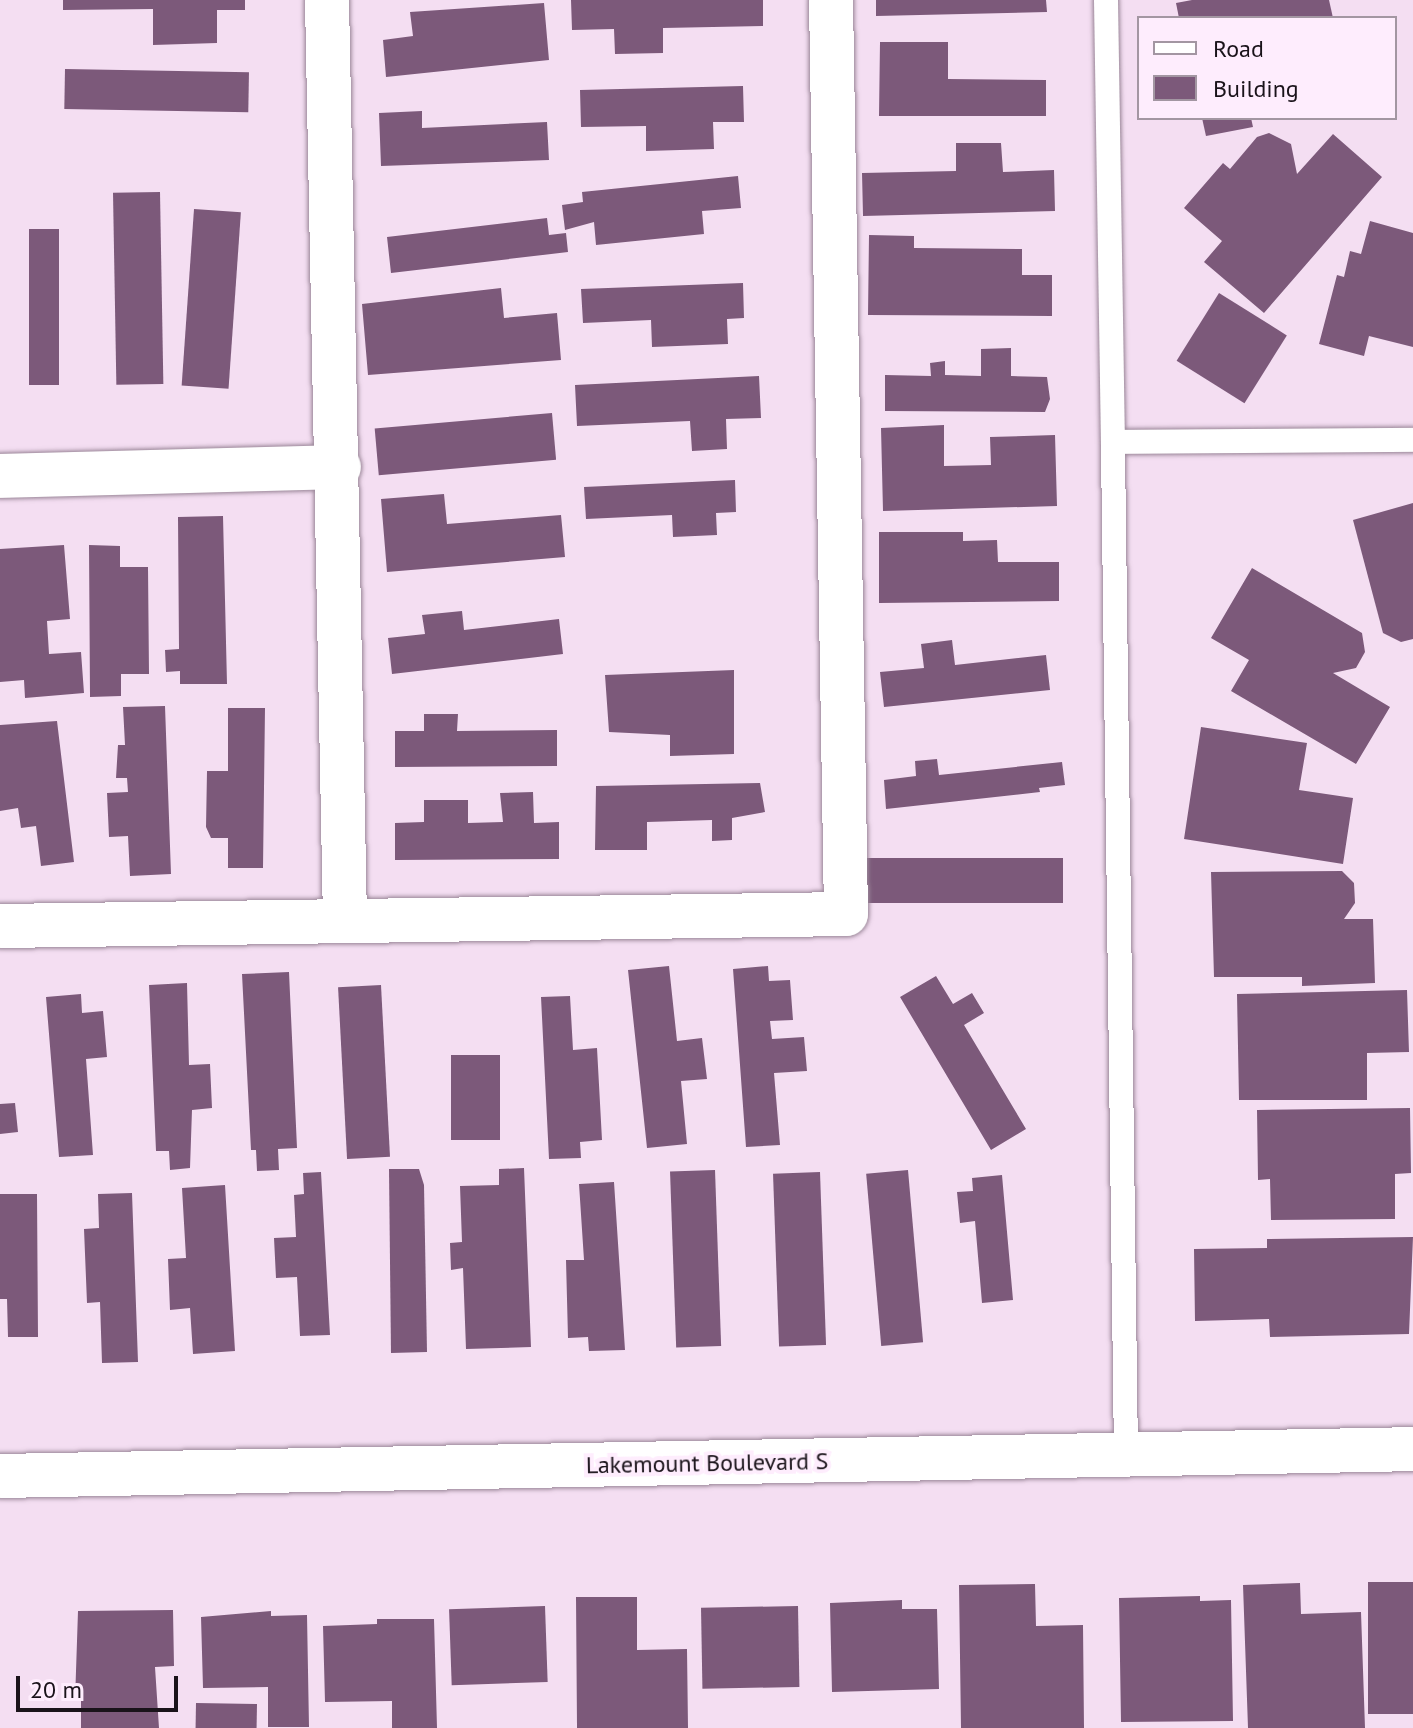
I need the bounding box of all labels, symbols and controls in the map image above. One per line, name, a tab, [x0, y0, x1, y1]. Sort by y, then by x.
legend	[1137, 16, 1397, 120]
text: Road	[1213, 33, 1264, 64]
text: Building	[1213, 73, 1299, 104]
street label: Lakemount Boulevard S	[586, 1446, 828, 1480]
scale bar	[20, 1660, 182, 1710]
text: 20 m	[30, 1674, 82, 1705]

